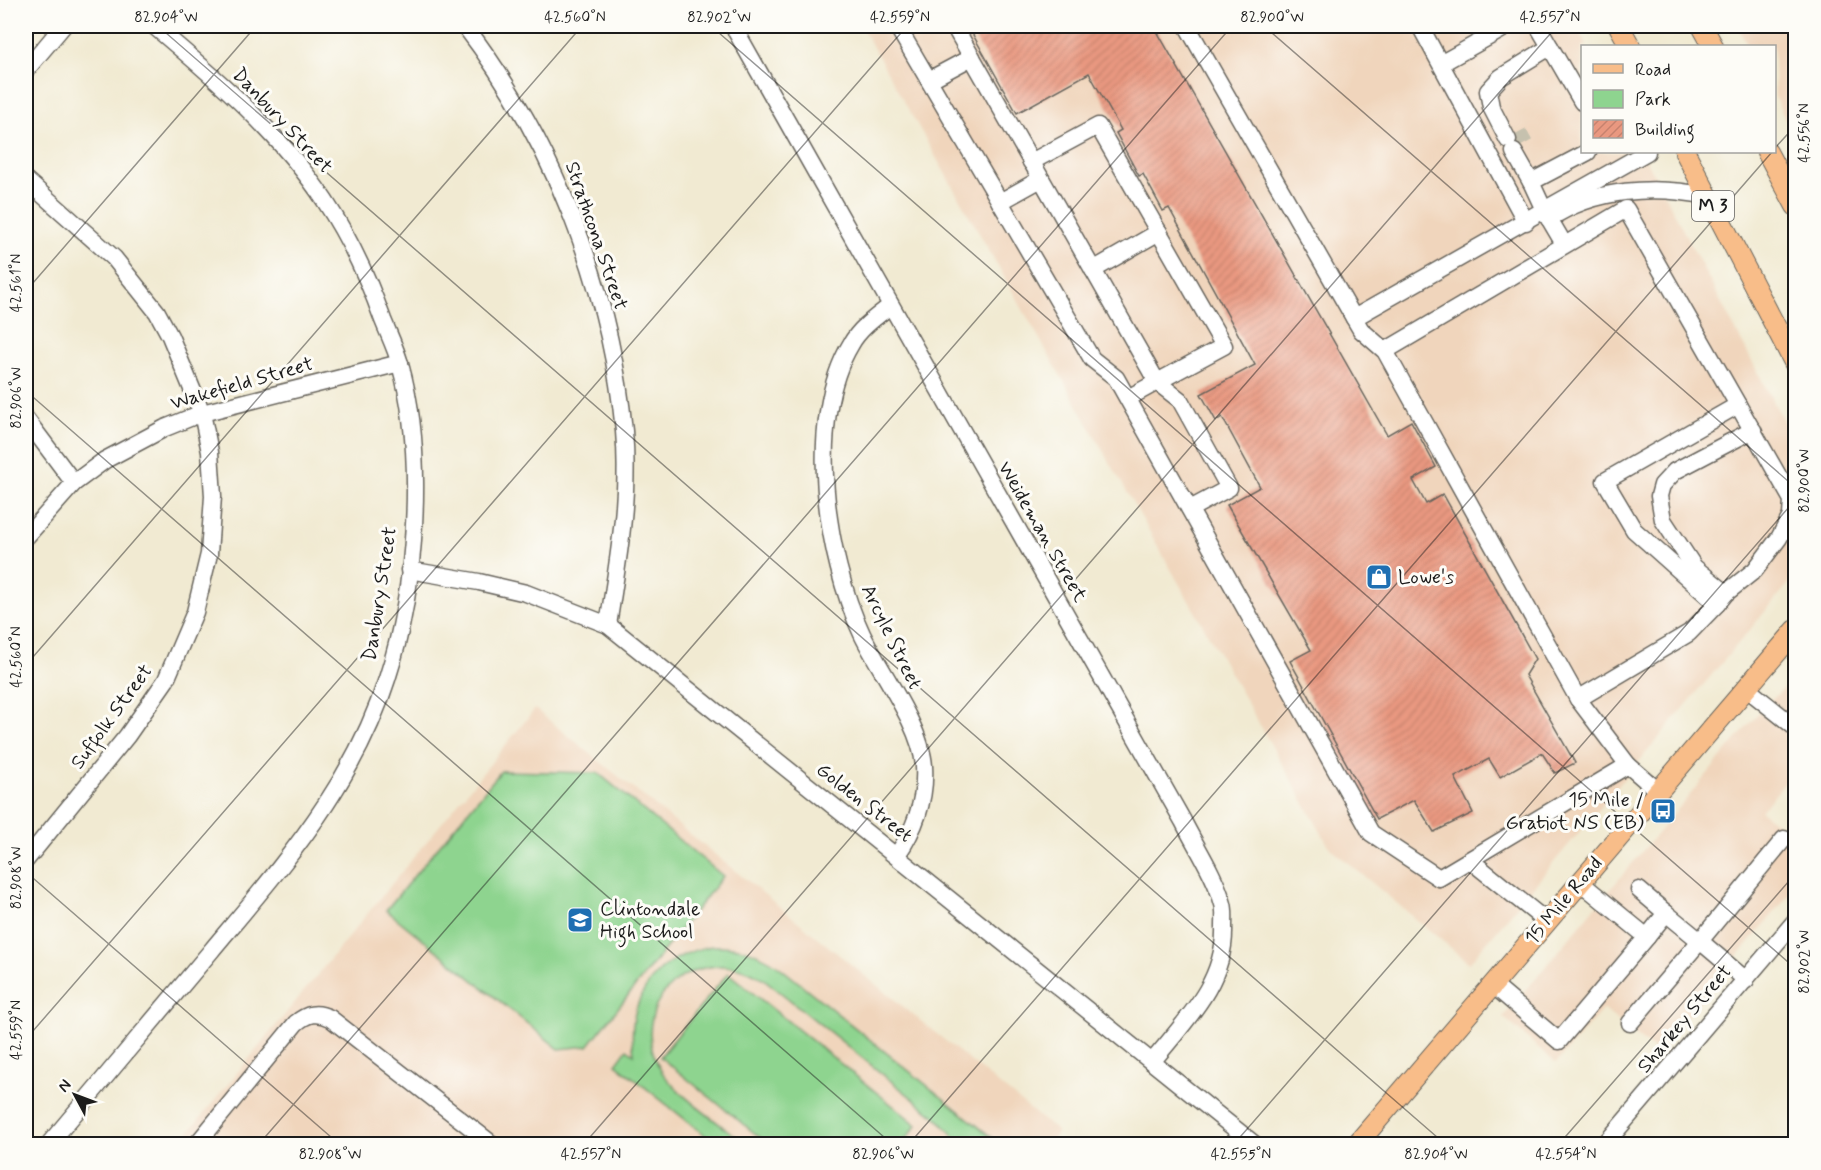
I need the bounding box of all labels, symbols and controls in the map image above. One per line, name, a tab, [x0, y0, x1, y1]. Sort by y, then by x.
text: 82.904°W	[134, 8, 198, 28]
text: 42.560°N	[544, 8, 606, 28]
text: 82.902°W	[687, 8, 751, 28]
text: 42.559°N	[870, 8, 930, 28]
text: 82.900°W	[1240, 8, 1304, 28]
text: 42.557°N	[1520, 8, 1580, 28]
legend	[1581, 45, 1776, 153]
text: Road	[1635, 58, 1671, 82]
street label: Danbury Street	[226, 62, 338, 180]
text: Park	[1635, 88, 1671, 112]
text: 42.556°N	[1795, 103, 1815, 163]
text: Building	[1635, 118, 1695, 144]
street label: Strathcona Street	[558, 158, 634, 314]
road number: M 3	[1692, 191, 1734, 221]
text: 42.561°N	[7, 254, 27, 312]
street label: Wakefield Street	[168, 351, 316, 417]
text: 82.906°W	[7, 367, 27, 429]
text: 82.900°W	[1795, 449, 1815, 513]
street label: Weideman Street	[991, 457, 1093, 607]
street label: Danbury Street	[356, 525, 404, 663]
shop icon: Lowe's	[1364, 562, 1394, 592]
place label: Lowe's	[1398, 564, 1454, 591]
street label: Arcyle Street	[854, 580, 928, 694]
text: 42.560°N	[7, 626, 27, 688]
street label: Suffolk Street	[65, 659, 161, 776]
street label: Golden Street	[810, 757, 918, 849]
place label: 15 Mile / Gratiot NS (EB)	[1505, 787, 1644, 837]
bus stop icon: 15 Mile / Gratiot NS (EB)	[1648, 796, 1678, 826]
text: 82.908°W	[7, 847, 27, 909]
street label: 15 Mile Road	[1519, 851, 1609, 951]
place label: Clintondale High School	[600, 896, 700, 948]
school or university icon: Clintondale High School	[565, 905, 595, 935]
text: 82.902°W	[1795, 930, 1815, 994]
street label: Sharkey Street	[1632, 959, 1738, 1079]
text: 42.559°N	[7, 1000, 27, 1060]
north arrow	[45, 1065, 105, 1125]
text: N	[53, 1075, 76, 1097]
text: 82.908°W	[299, 1145, 361, 1165]
text: 42.557°N	[561, 1145, 621, 1165]
text: 82.906°W	[852, 1145, 914, 1165]
text: 42.555°N	[1211, 1145, 1271, 1165]
text: 82.904°W	[1404, 1145, 1468, 1165]
text: 42.554°N	[1535, 1145, 1597, 1165]

